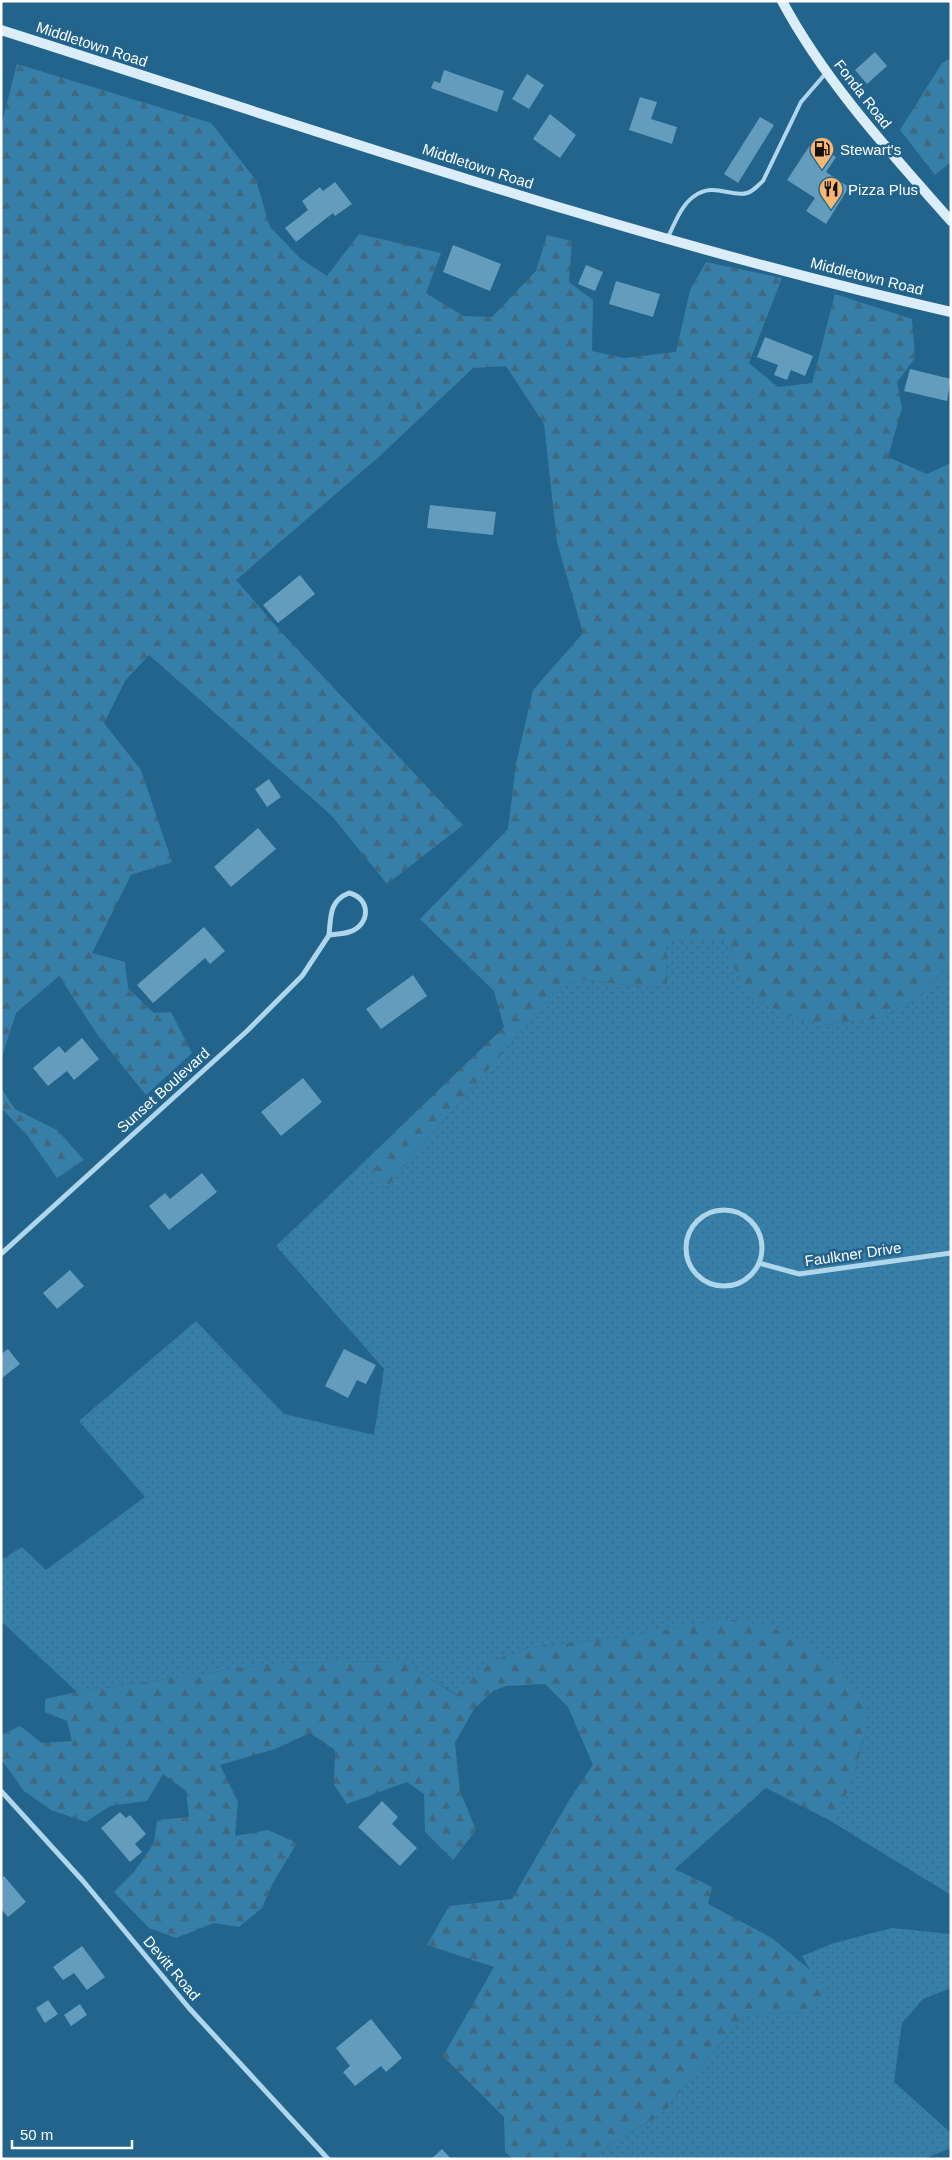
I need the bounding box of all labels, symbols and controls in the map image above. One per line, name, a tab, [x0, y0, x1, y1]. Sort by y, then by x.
street label: Middletown Road	[34, 18, 150, 70]
street label: Fonda Road	[831, 56, 895, 132]
fuel station icon: Stewart's	[809, 136, 835, 170]
street label: Middletown Road	[420, 140, 536, 192]
place label: Stewart's	[840, 141, 901, 158]
restaurant icon: Pizza Plus	[818, 176, 844, 210]
place label: Pizza Plus	[848, 181, 918, 198]
street label: Middletown Road	[809, 254, 925, 298]
street label: Sunset Boulevard	[113, 1044, 213, 1136]
street label: Faulkner Drive	[804, 1239, 902, 1269]
street label: Devitt Road	[140, 1933, 204, 2003]
scale bar	[12, 2118, 132, 2150]
text: 50 m	[20, 2126, 53, 2143]

